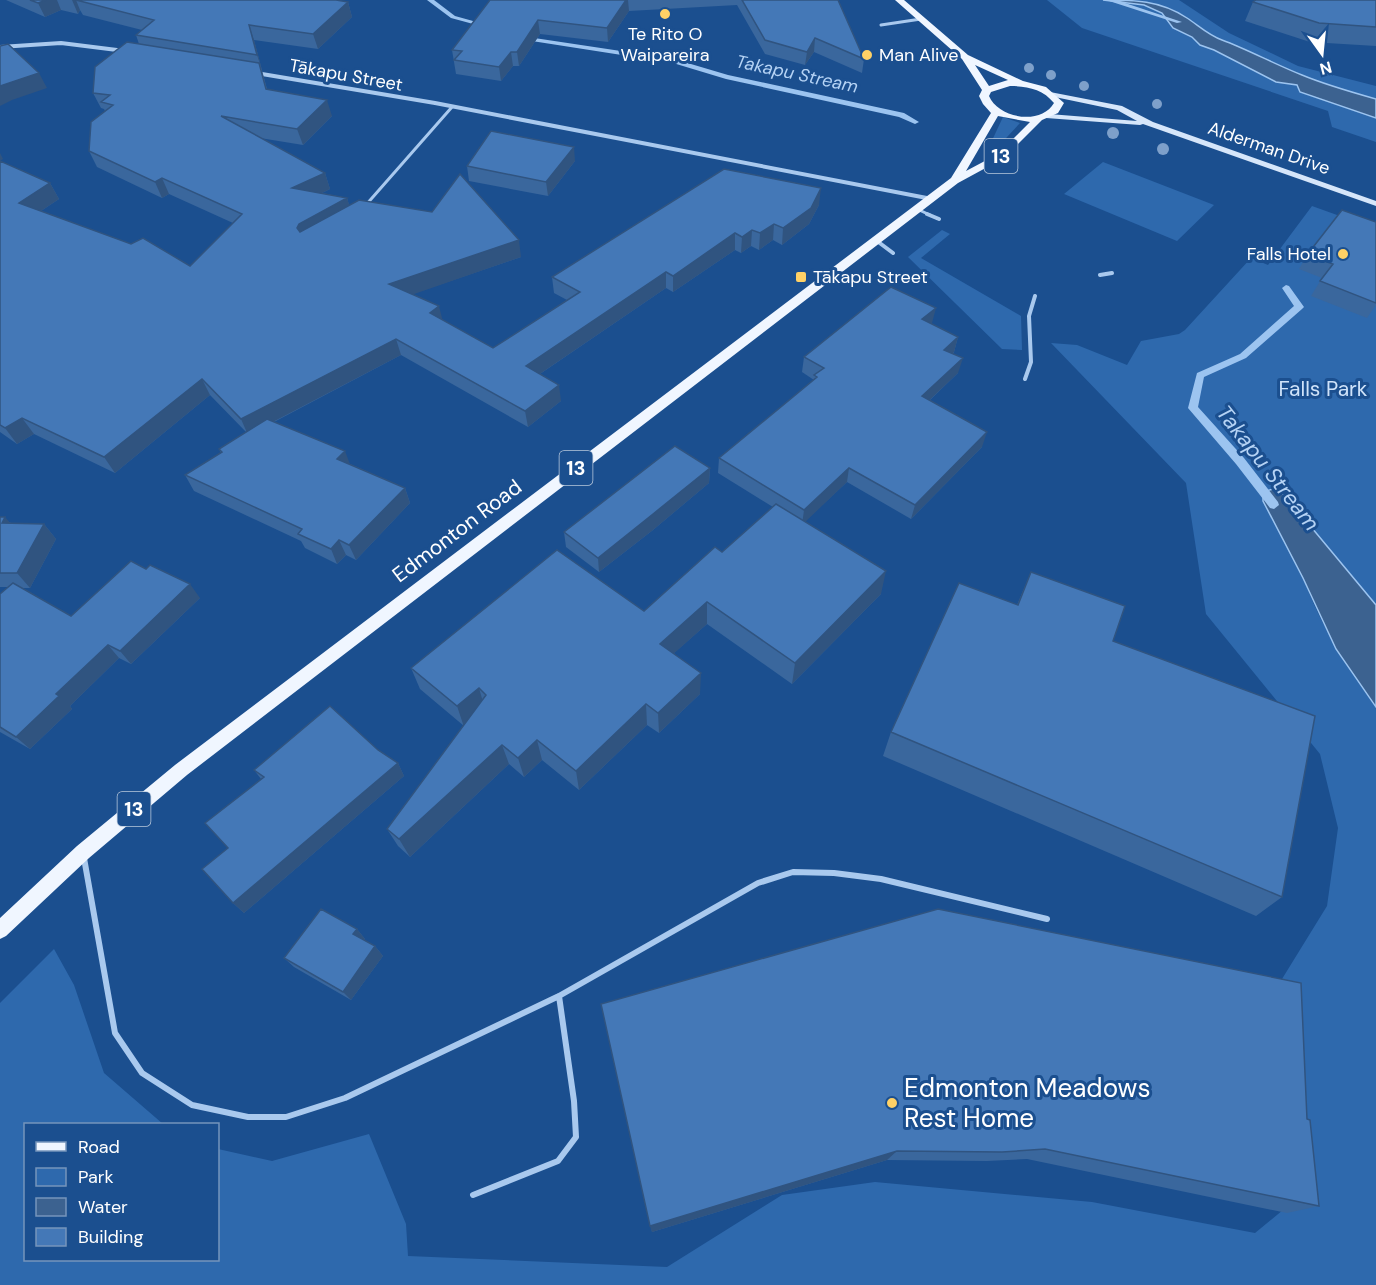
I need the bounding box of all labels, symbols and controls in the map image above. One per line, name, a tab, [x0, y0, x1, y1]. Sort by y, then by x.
marker: Te Rito O Waipareira	[658, 7, 672, 21]
place label: Te Rito O Waipareira	[620, 22, 710, 67]
north arrow	[1292, 24, 1352, 84]
place label: Man Alive	[879, 43, 959, 67]
marker: Man Alive	[860, 48, 874, 62]
water label: Takapu Stream	[734, 49, 860, 99]
street label: Tākapu Street	[287, 53, 405, 97]
text: N	[1317, 56, 1334, 80]
street label: Alderman Drive	[1205, 116, 1333, 180]
road number: 13	[984, 139, 1018, 173]
place label: Falls Hotel	[1247, 242, 1331, 266]
marker: Falls Hotel	[1336, 247, 1350, 261]
place label: Tākapu Street	[813, 265, 928, 289]
marker: Tākapu Street	[794, 270, 808, 284]
park label: Falls Park	[1279, 375, 1368, 403]
water label: Takapu Stream	[1210, 399, 1326, 537]
road number: 13	[560, 451, 592, 485]
street label: Edmonton Road	[387, 473, 527, 589]
road number: 13	[118, 792, 150, 826]
place label: Edmonton Meadows Rest Home	[904, 1071, 1150, 1135]
marker: Edmonton Meadows Rest Home	[885, 1096, 899, 1110]
legend	[24, 1123, 219, 1261]
text: Road	[78, 1135, 120, 1159]
text: Park	[78, 1165, 114, 1189]
text: Water	[78, 1195, 128, 1219]
text: Building	[78, 1225, 143, 1249]

